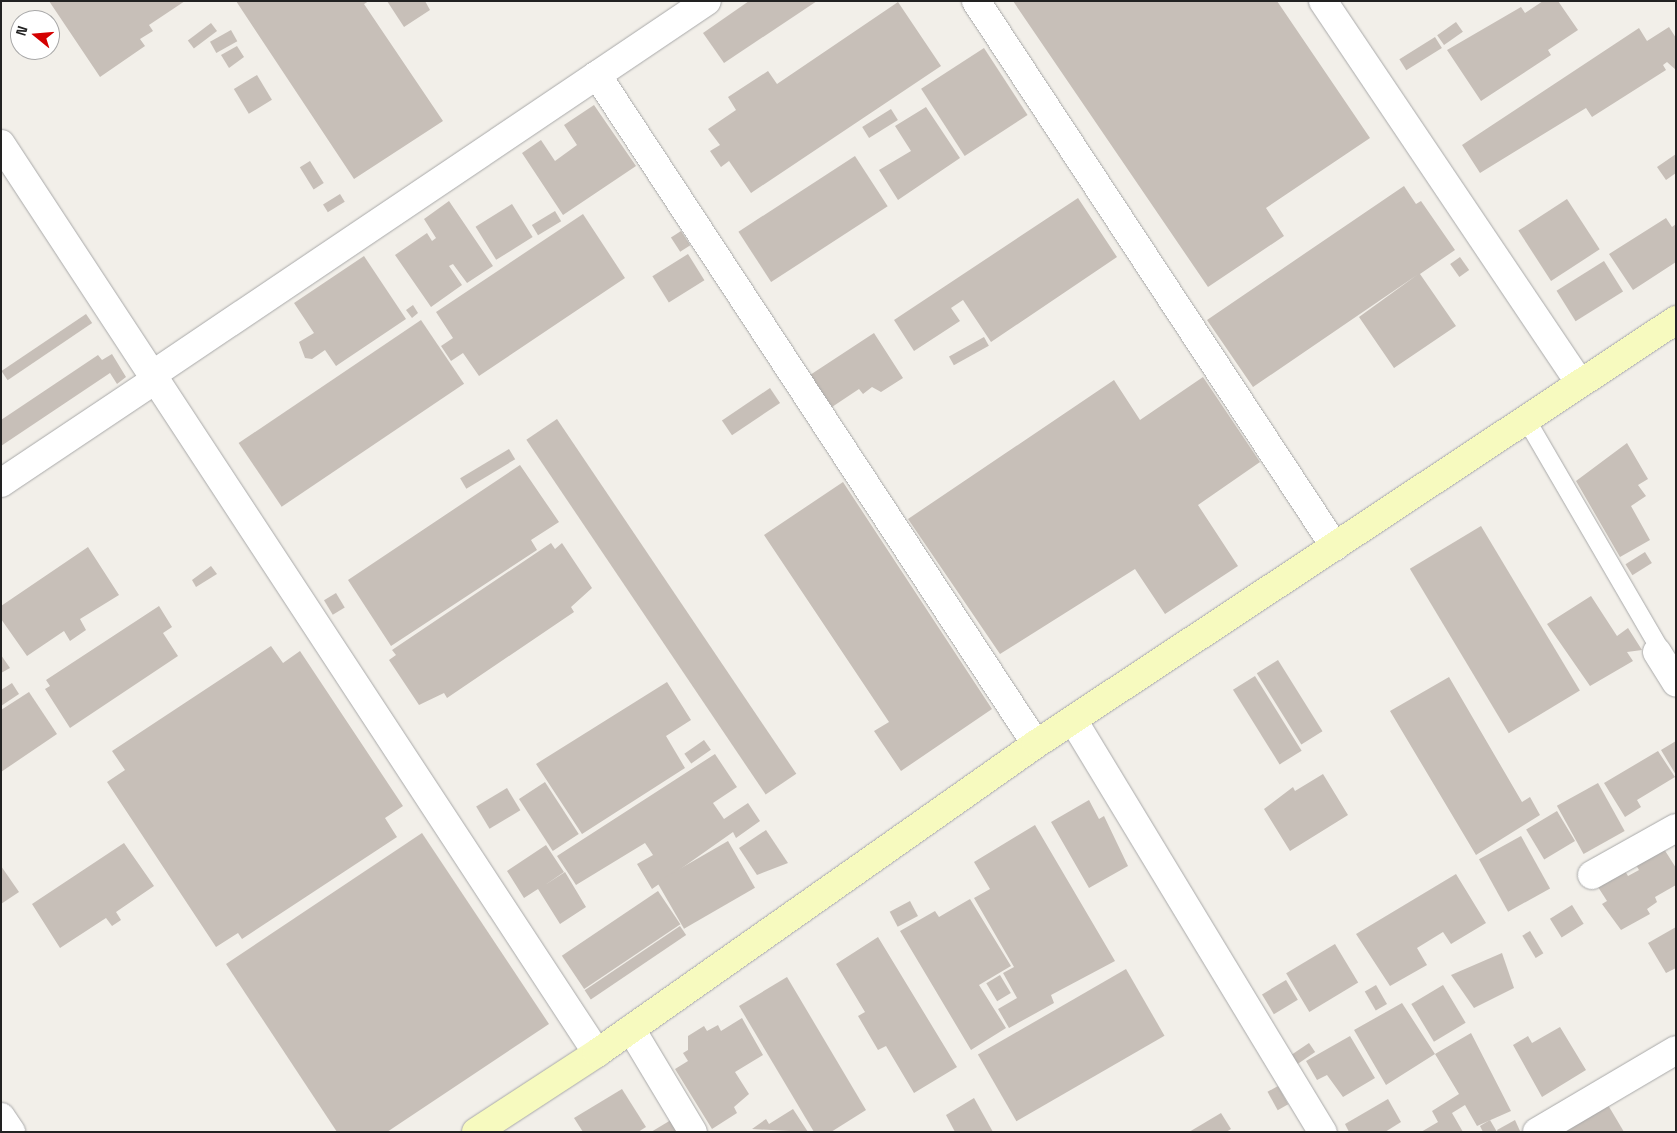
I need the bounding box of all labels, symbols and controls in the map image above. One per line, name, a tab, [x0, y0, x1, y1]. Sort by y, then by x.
north arrow	[10, 10, 60, 60]
text: N	[12, 24, 32, 38]

